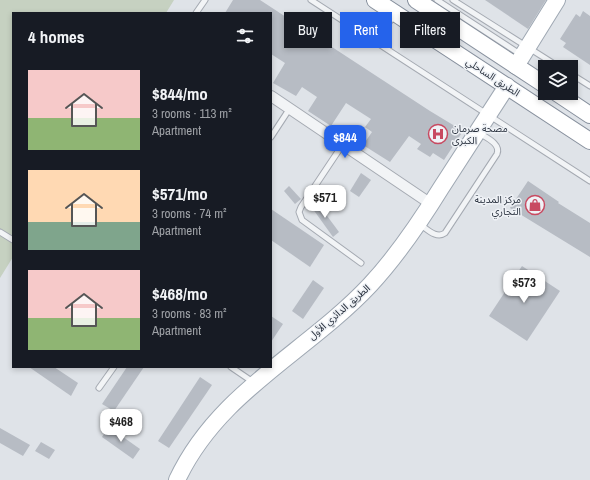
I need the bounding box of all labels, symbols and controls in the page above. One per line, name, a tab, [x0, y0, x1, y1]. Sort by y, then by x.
chip: Buy	[284, 12, 332, 48]
chip: Rent	[340, 12, 392, 48]
chip: Filters	[400, 12, 460, 48]
text: 4 homes	[28, 25, 85, 48]
icon: filters	[234, 25, 256, 47]
street label: الطريق الساحلي	[463, 55, 522, 100]
map controls	[538, 60, 578, 100]
button: layers	[538, 60, 578, 100]
text: $844/mo	[152, 82, 208, 105]
icon: home	[60, 86, 108, 134]
text: 3 rooms · 113 m²	[152, 105, 232, 122]
text: Apartment	[152, 122, 201, 139]
place label: مصحة صرمان الكبرى	[452, 122, 508, 147]
hospital icon: مصحة صرمان الكبرى	[427, 123, 449, 145]
pin: $844	[321, 125, 369, 159]
text: $844	[333, 129, 357, 146]
text: $571/mo	[152, 182, 208, 205]
pin: $571	[301, 185, 349, 219]
icon: home	[60, 186, 108, 234]
text: $571	[313, 189, 337, 206]
place label: مركز المدينة التجاري	[474, 193, 521, 219]
shop icon: مركز المدينة التجاري	[524, 194, 546, 216]
text: 3 rooms · 74 m²	[152, 205, 227, 222]
text: Apartment	[152, 222, 201, 239]
pin: $573	[500, 270, 548, 304]
text: $573	[512, 274, 536, 291]
text: $468/mo	[152, 282, 208, 305]
street label: الطريق الدائري الأول	[305, 282, 374, 343]
icon: home	[60, 286, 108, 334]
text: 3 rooms · 83 m²	[152, 305, 227, 322]
text: Apartment	[152, 322, 201, 339]
pin: $468	[97, 409, 145, 443]
text: $468	[109, 413, 133, 430]

